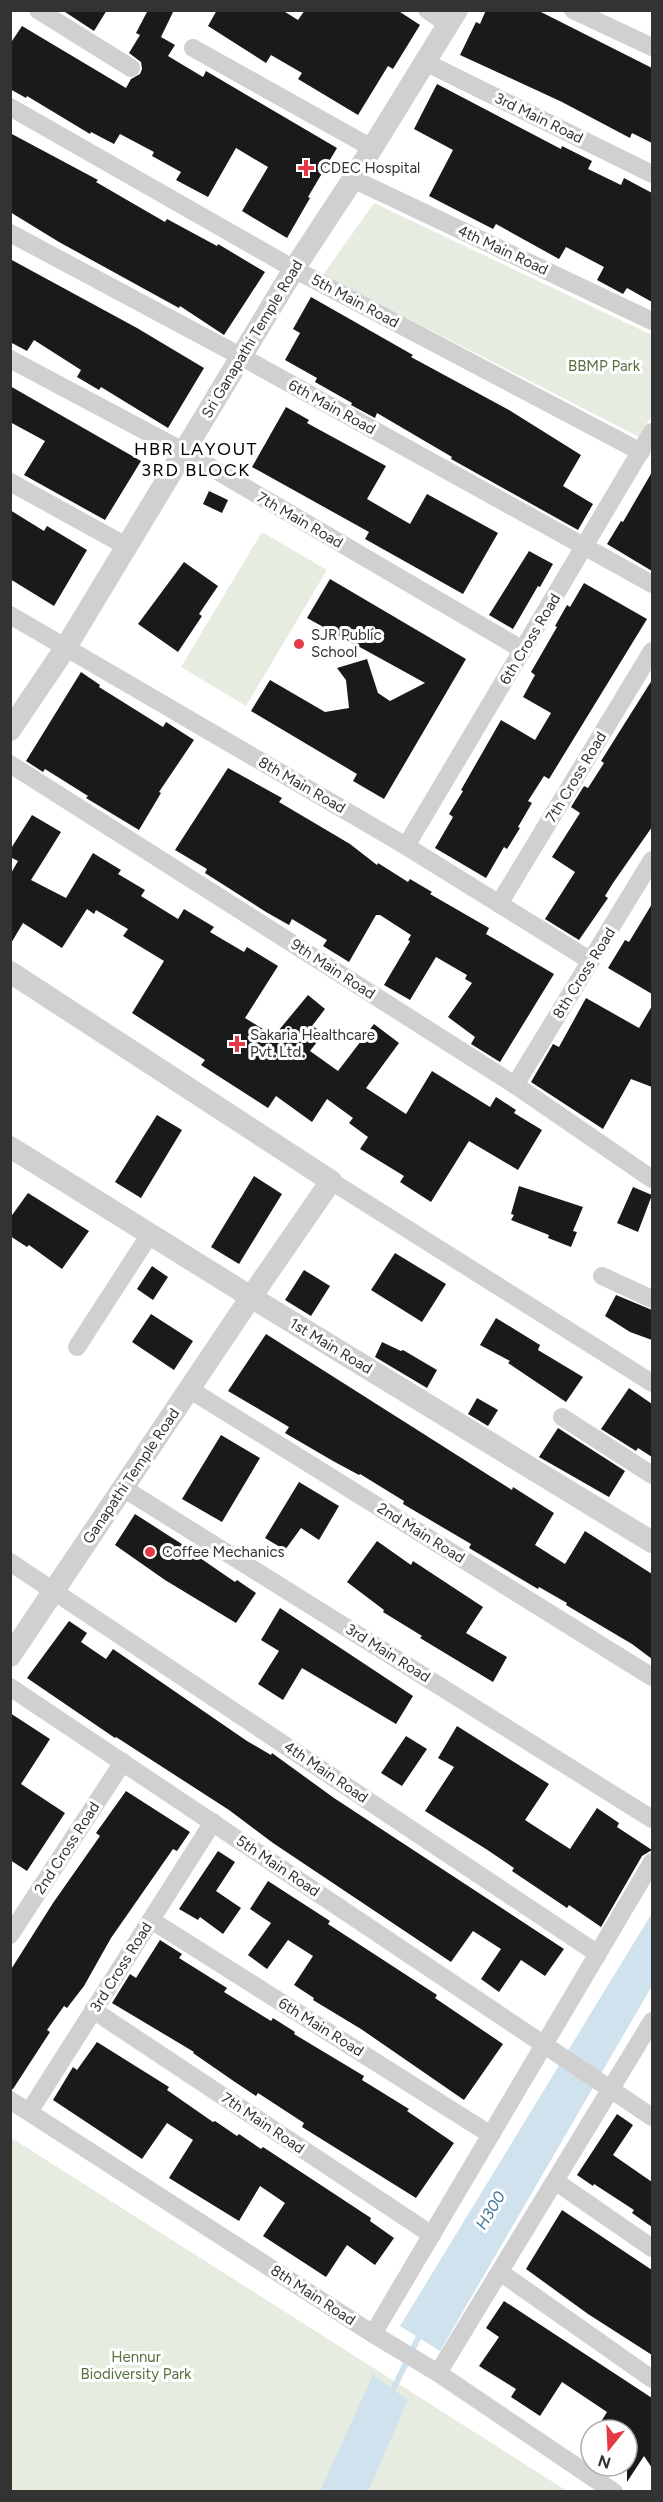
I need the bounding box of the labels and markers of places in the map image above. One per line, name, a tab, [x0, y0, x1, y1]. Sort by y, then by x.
marker: CDEC Hospital	[297, 159, 315, 177]
place label: CDEC Hospital	[320, 159, 420, 177]
place label: SJR Public School	[311, 626, 382, 661]
marker: SJR Public School	[292, 637, 306, 651]
place label: Sakaria Healthcare Pvt. Ltd.	[250, 1026, 375, 1061]
marker: Sakaria Healthcare Pvt. Ltd.	[228, 1035, 246, 1053]
place label: Coffee Mechanics	[162, 1543, 285, 1561]
marker: Coffee Mechanics	[143, 1545, 157, 1559]

